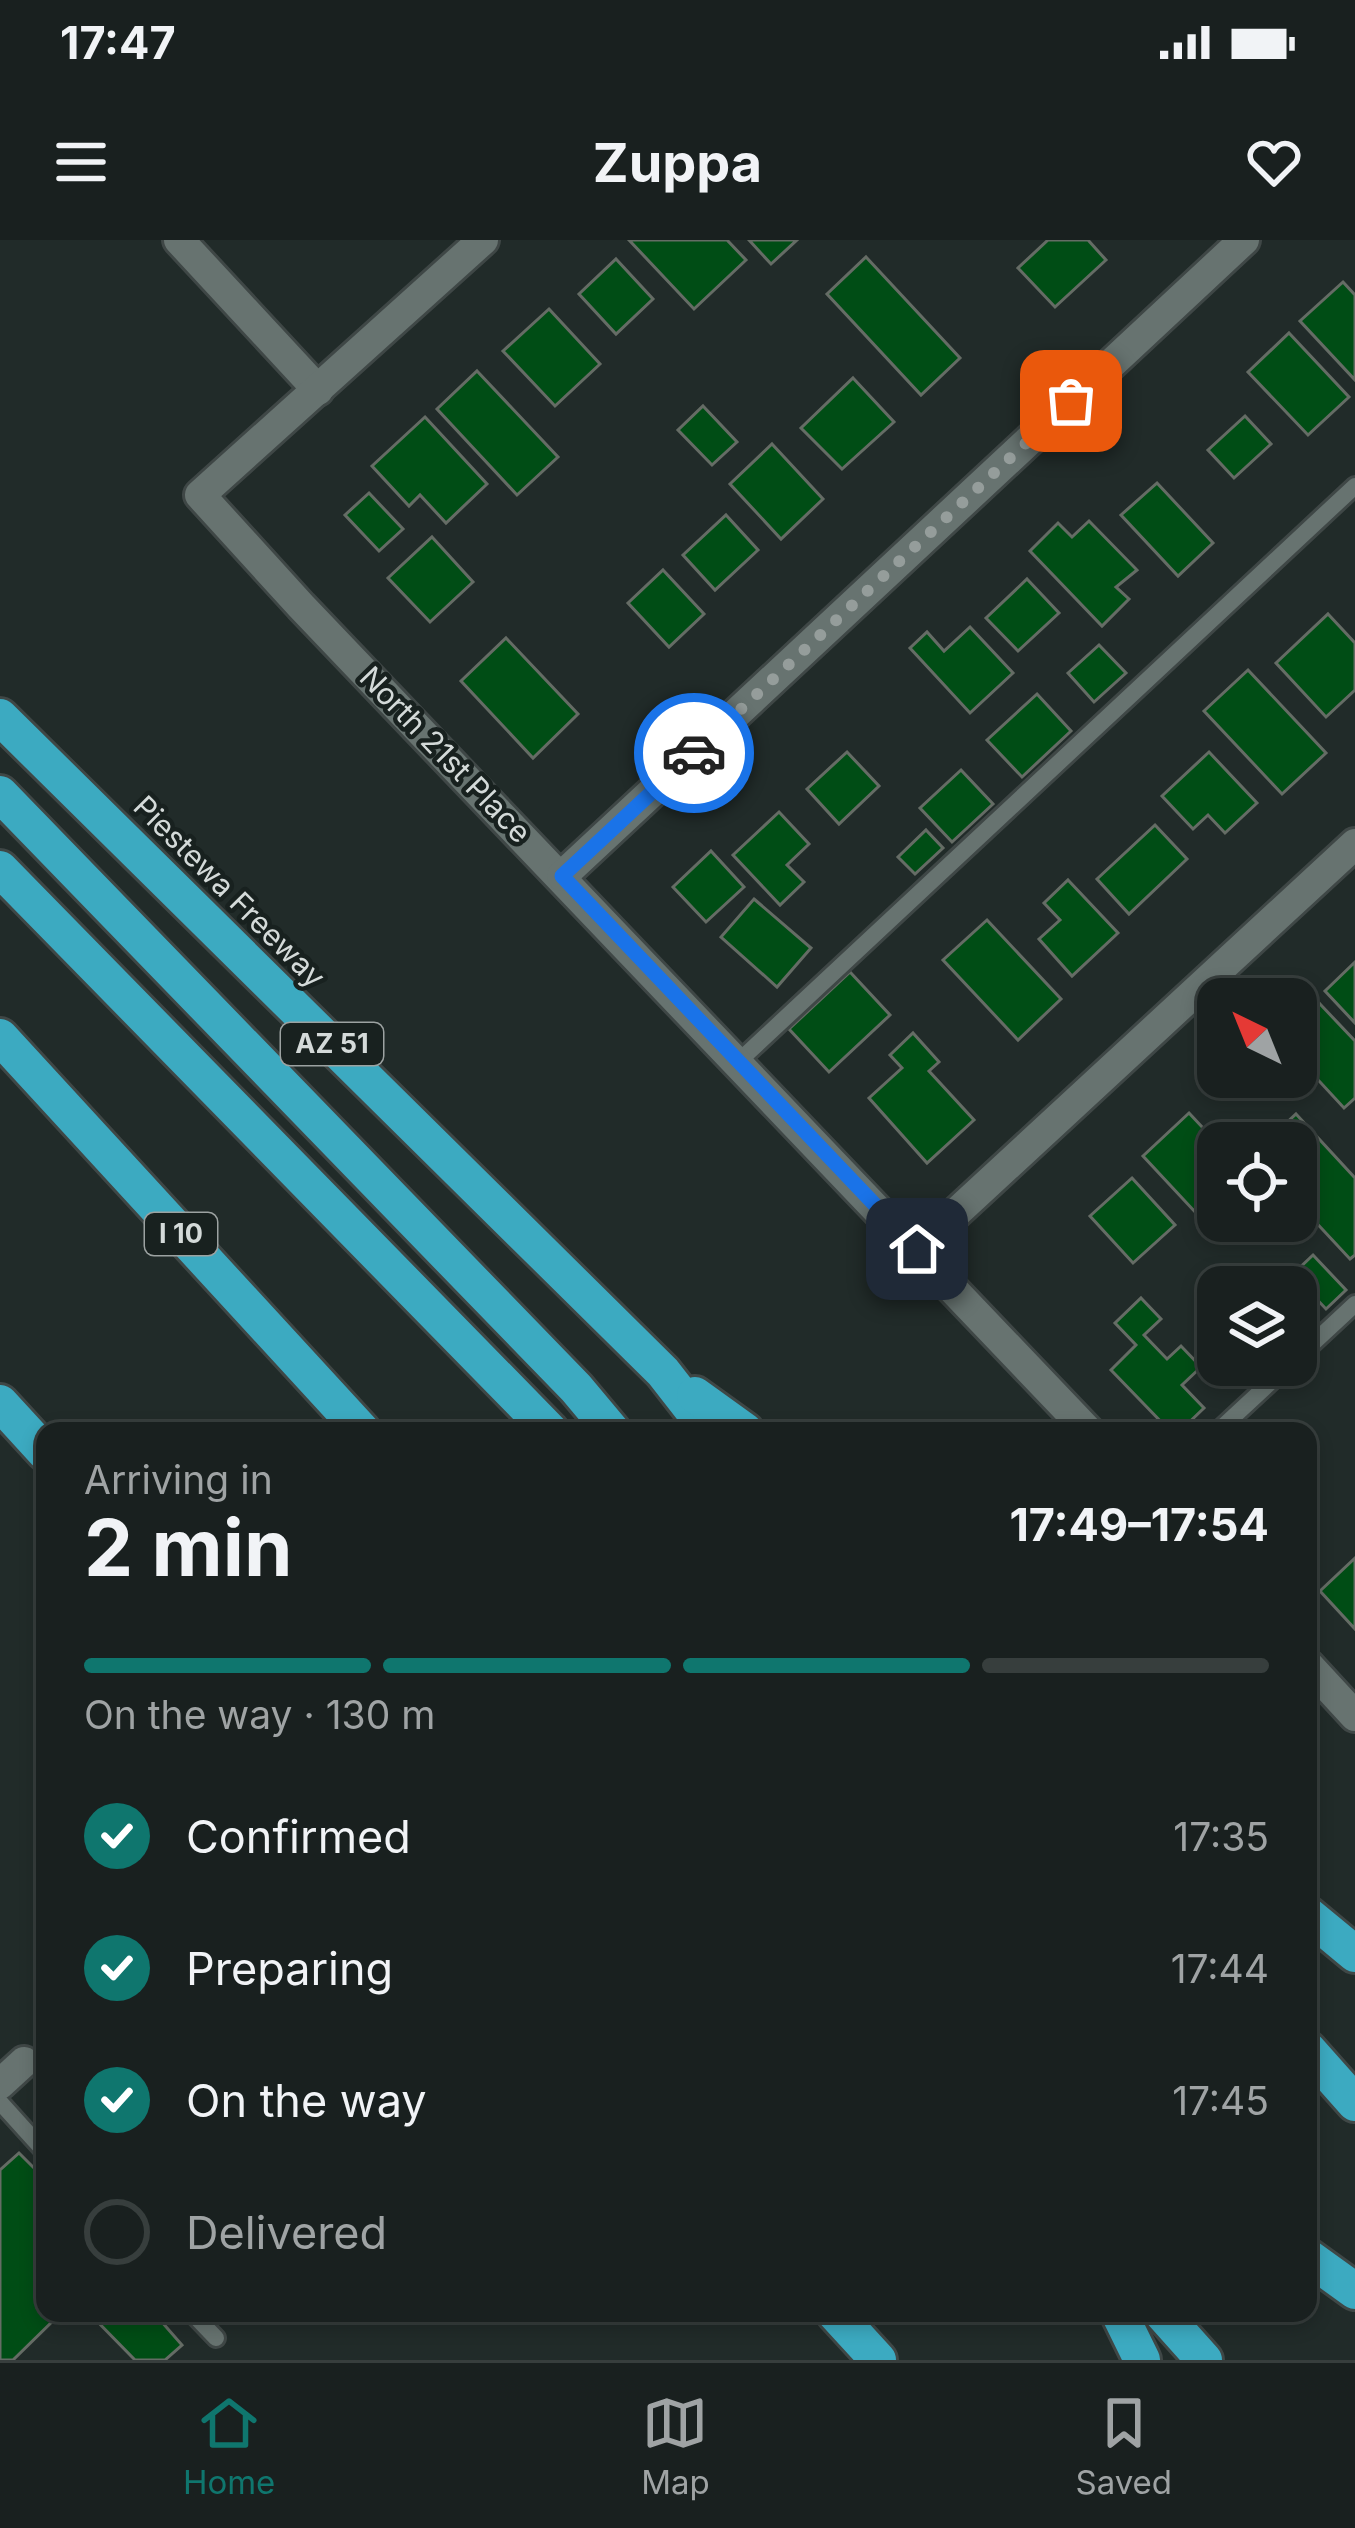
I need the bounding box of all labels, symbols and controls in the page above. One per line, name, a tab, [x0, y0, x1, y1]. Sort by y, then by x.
text: 17:47	[60, 15, 176, 70]
icon: menu	[48, 129, 114, 195]
icon: heart	[1241, 129, 1307, 195]
text: Zuppa	[593, 130, 762, 195]
pin	[1020, 350, 1122, 452]
icon: bag	[1038, 368, 1104, 434]
street label: North 21st Place	[353, 659, 539, 850]
courier	[634, 693, 754, 813]
icon: car	[661, 720, 727, 786]
street label: Piestewa Freeway	[126, 788, 333, 995]
north arrow	[1197, 978, 1317, 1098]
map controls	[1197, 978, 1317, 1386]
road number: AZ 51	[281, 1023, 383, 1065]
button: locate	[1197, 1122, 1317, 1242]
pin	[866, 1198, 968, 1300]
road number: I 10	[145, 1213, 217, 1255]
icon: home	[884, 1216, 950, 1282]
button: layers	[1197, 1266, 1317, 1386]
text: Arriving in	[84, 1456, 273, 1503]
text: 17:49–17:54	[1009, 1497, 1269, 1552]
text: 2 min	[84, 1500, 292, 1595]
text: On the way · 130 m	[84, 1691, 435, 1738]
icon: check	[84, 1803, 150, 1869]
text: Confirmed	[186, 1809, 411, 1864]
text: 17:35	[1173, 1813, 1269, 1860]
icon: check	[84, 1935, 150, 2001]
text: Preparing	[186, 1941, 393, 1996]
text: 17:44	[1171, 1945, 1269, 1992]
icon: check	[84, 2067, 150, 2133]
text: On the way	[186, 2073, 427, 2128]
text: 17:45	[1172, 2077, 1269, 2124]
text: Delivered	[186, 2205, 387, 2260]
tab: Home	[183, 2390, 275, 2502]
tab: Map	[641, 2390, 710, 2502]
tab: Saved	[1076, 2390, 1172, 2502]

